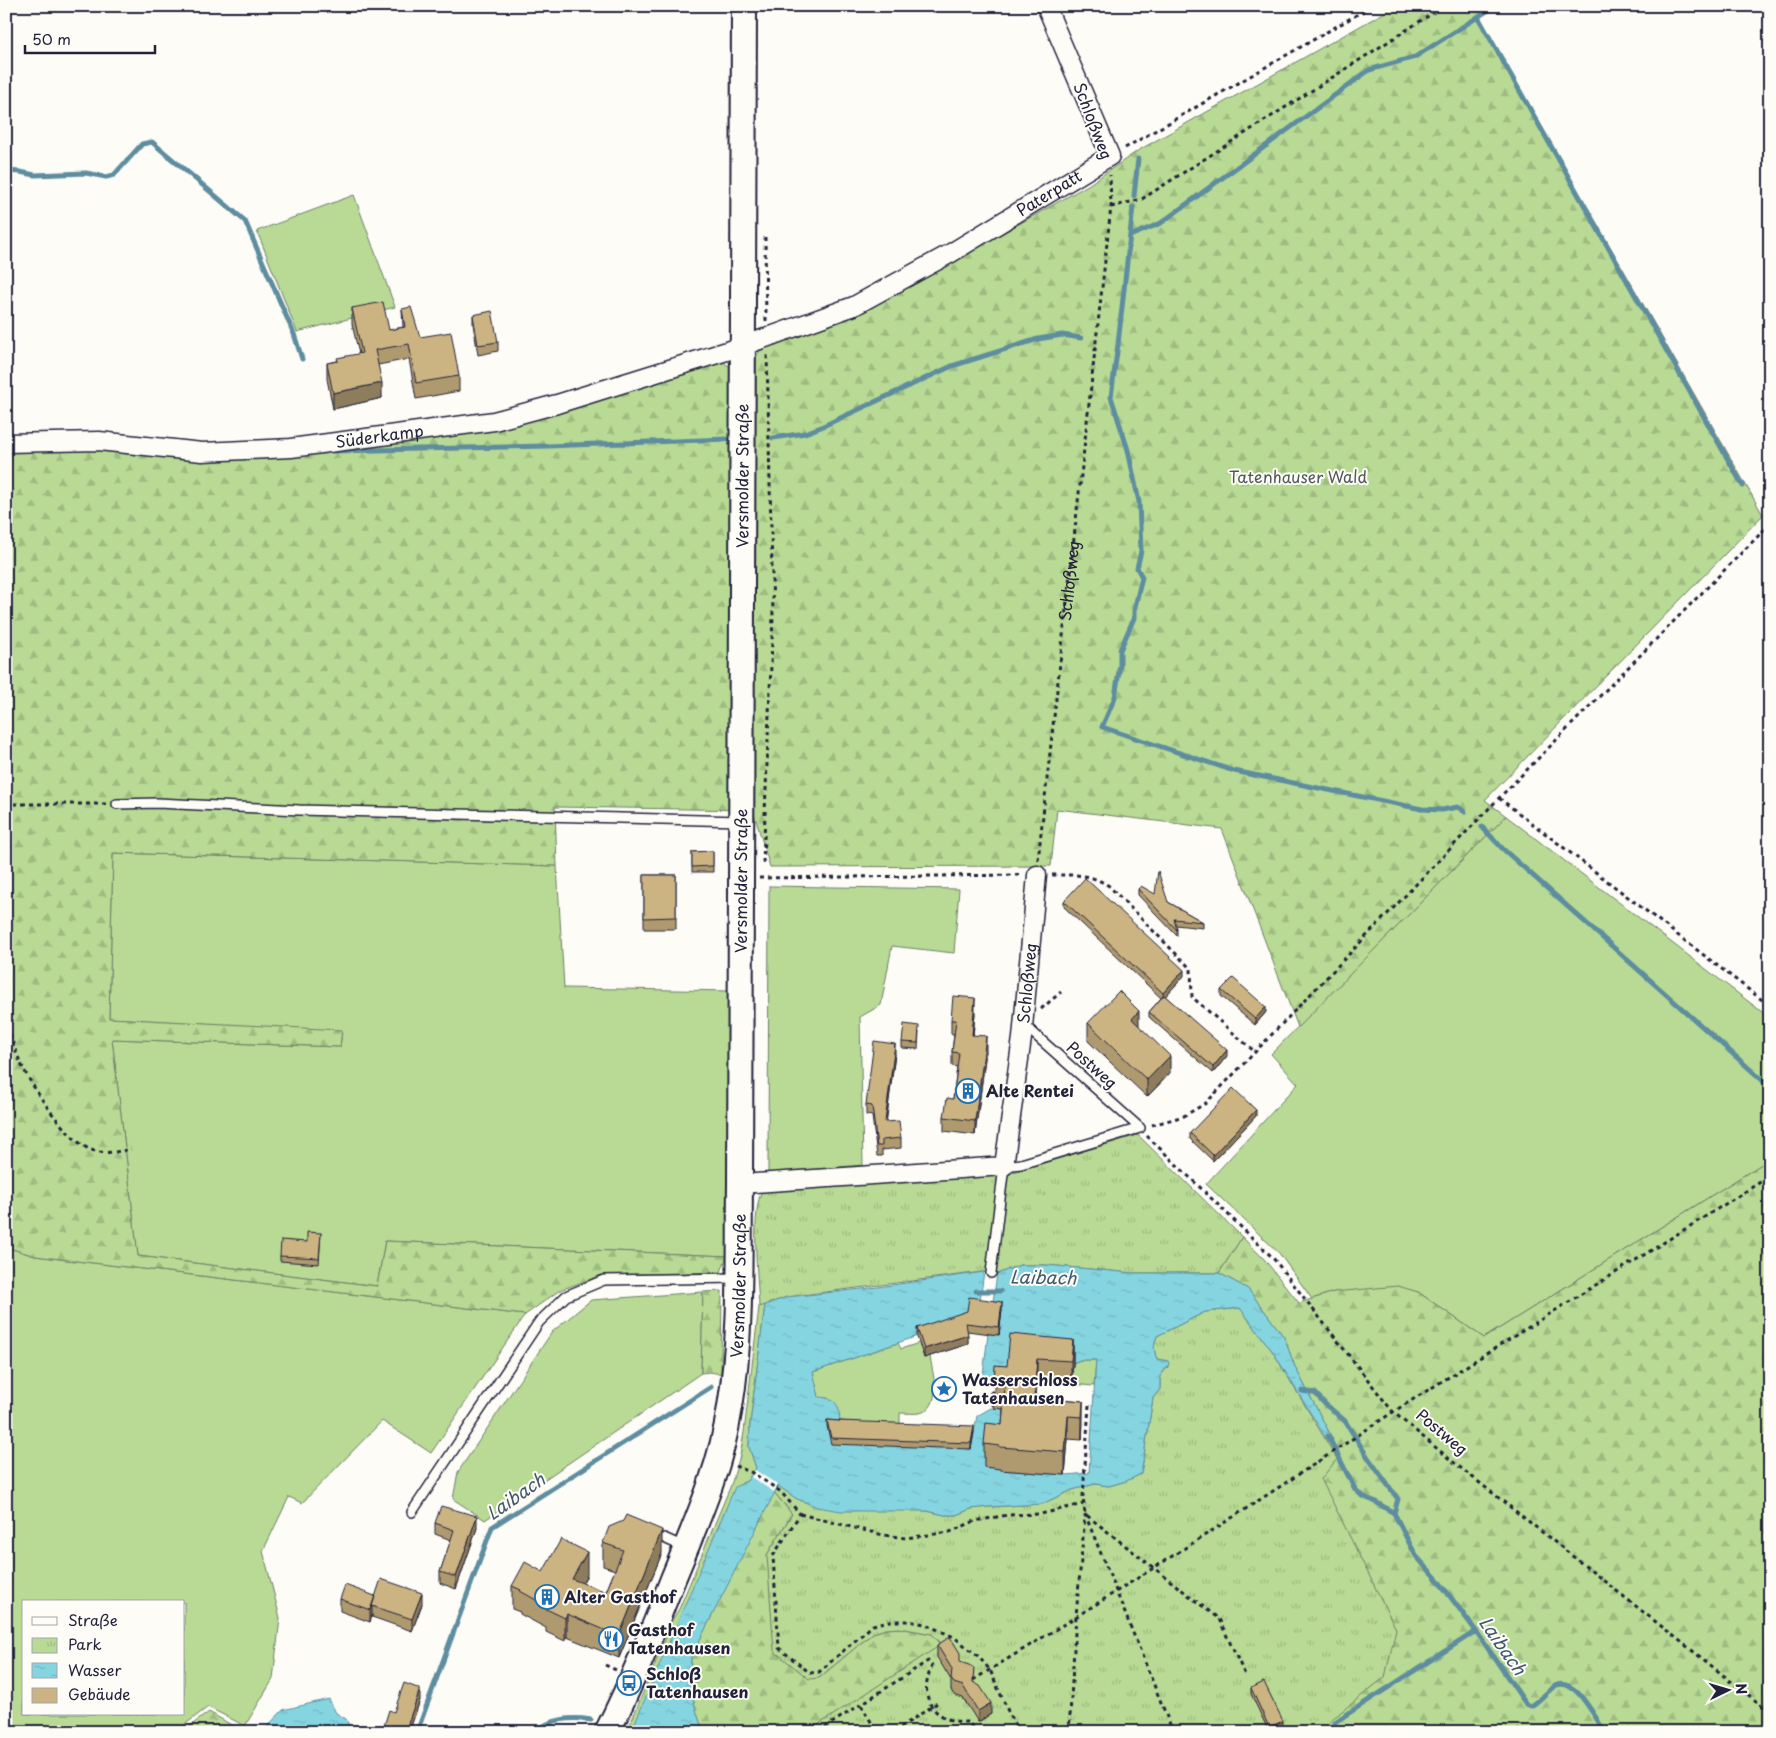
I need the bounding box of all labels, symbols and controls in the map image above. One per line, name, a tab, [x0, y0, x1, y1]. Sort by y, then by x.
scale bar	[25, 22, 155, 54]
text: 50 m	[32, 27, 71, 50]
street label: Schloßweg	[1068, 79, 1120, 163]
street label: Paterpatt	[1011, 163, 1086, 222]
street label: Versmolder Straße	[729, 404, 754, 548]
street label: Süderkamp	[334, 417, 425, 453]
park label: Tatenhauser Wald	[1229, 464, 1367, 488]
street label: Schloßweg	[1052, 539, 1085, 622]
street label: Versmolder Straße	[728, 809, 752, 953]
street label: Schloßweg	[1010, 942, 1042, 1024]
street label: Postweg	[1062, 1035, 1123, 1094]
building icon: Alte Rentei	[955, 1078, 981, 1104]
place label: Alte Rentei	[986, 1078, 1074, 1102]
street label: Versmolder Straße	[723, 1214, 751, 1359]
water label: Laibach	[1010, 1262, 1077, 1291]
place label: Wasserschloss Tatenhausen	[962, 1367, 1078, 1409]
place icon: Wasserschloss Tatenhausen	[931, 1376, 957, 1402]
street label: Postweg	[1411, 1402, 1474, 1460]
water label: Laibach	[480, 1465, 551, 1526]
building icon: Alter Gasthof	[534, 1584, 560, 1610]
place label: Alter Gasthof	[564, 1584, 678, 1608]
legend	[22, 1600, 185, 1716]
text: Straße	[68, 1608, 118, 1631]
water label: Laibach	[1473, 1610, 1534, 1681]
place label: Gasthof Tatenhausen	[628, 1617, 730, 1659]
restaurant icon: Gasthof Tatenhausen	[598, 1626, 624, 1652]
text: Park	[68, 1632, 102, 1655]
text: Wasser	[68, 1658, 121, 1681]
place label: Schloß Tatenhausen	[646, 1661, 748, 1703]
north arrow	[1704, 1666, 1754, 1716]
bus stop icon: Schloß Tatenhausen	[616, 1670, 642, 1696]
text: Gebäude	[68, 1682, 130, 1705]
text: N	[1731, 1682, 1752, 1695]

